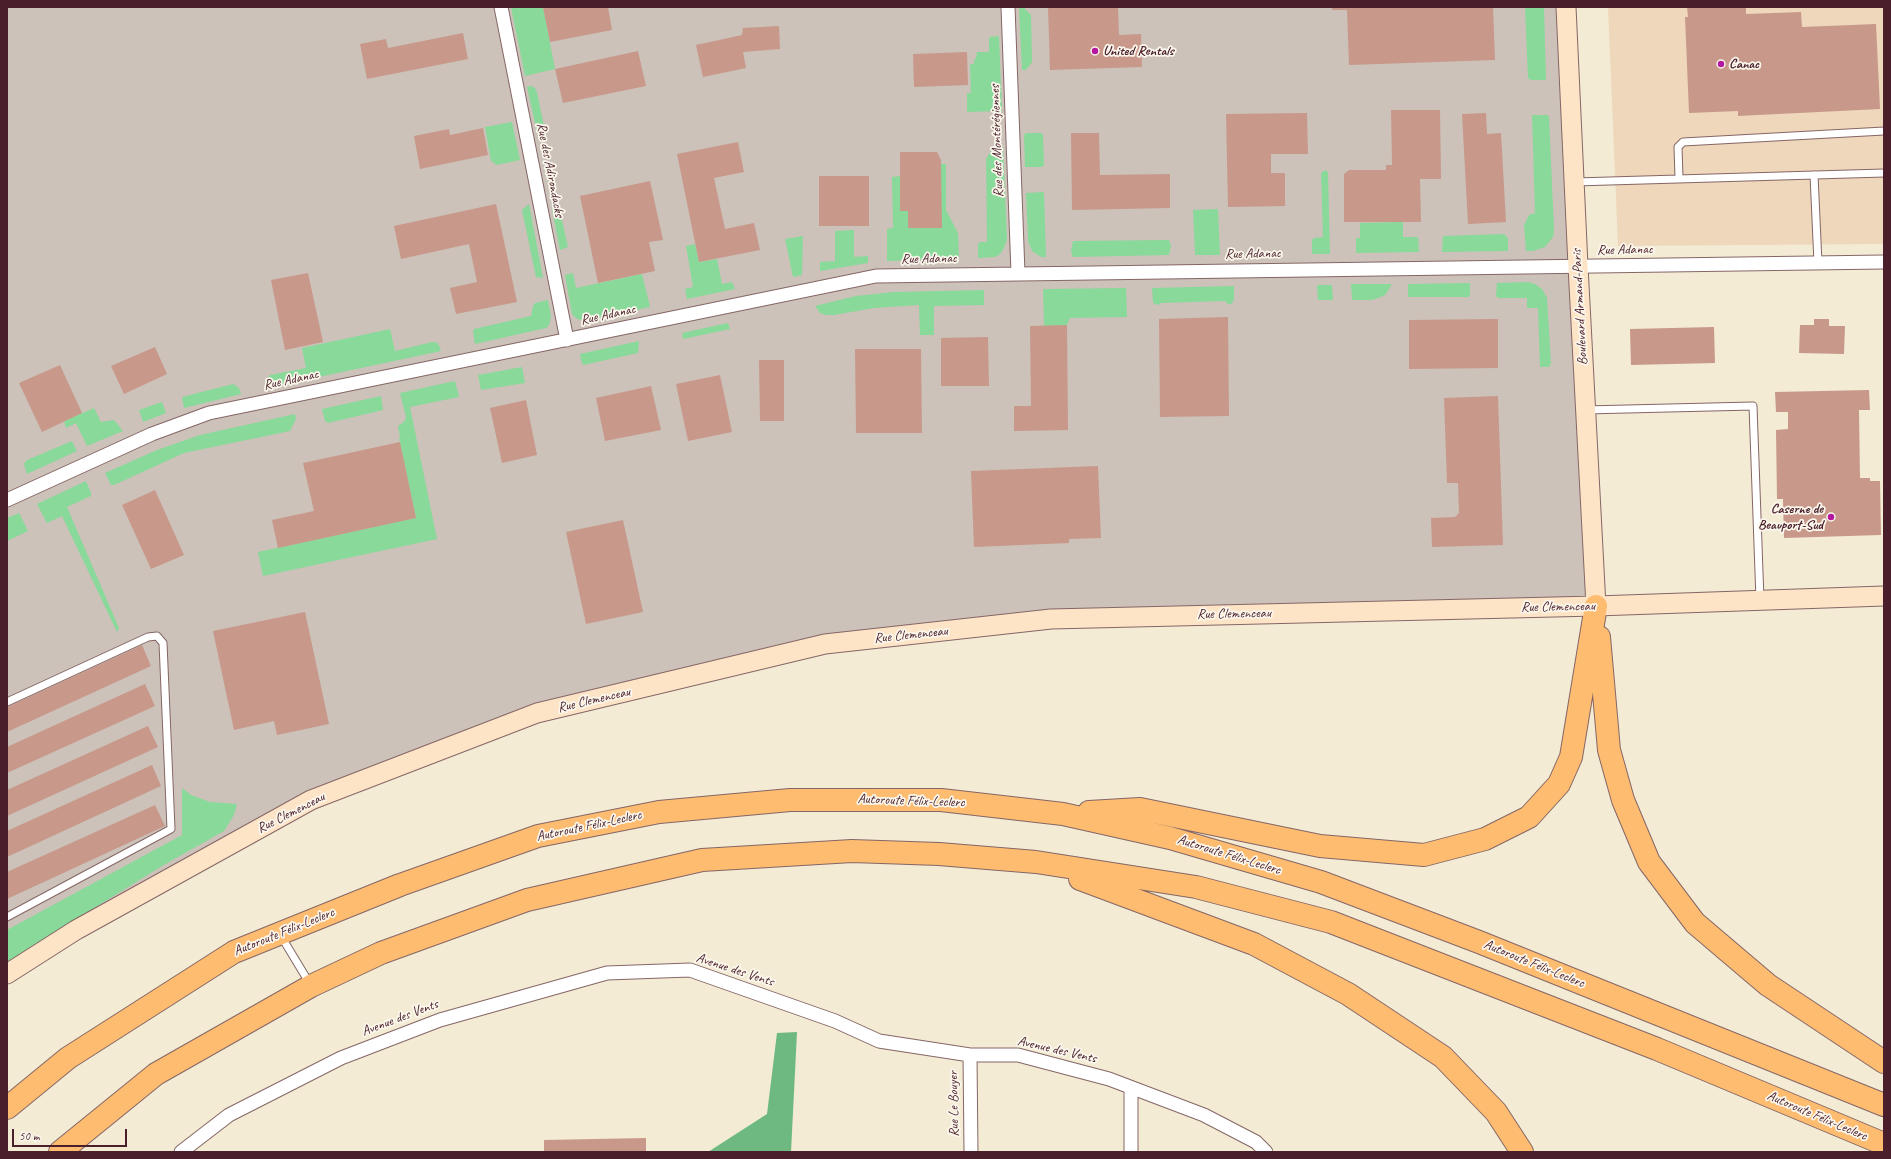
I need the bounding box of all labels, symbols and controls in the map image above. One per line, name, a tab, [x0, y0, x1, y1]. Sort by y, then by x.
place label: United Rentals	[1103, 43, 1174, 59]
marker: United Rentals	[1090, 46, 1100, 56]
place label: Canac	[1729, 56, 1759, 72]
marker: Canac	[1716, 59, 1726, 69]
street label: Rue des Montérégiennes	[987, 84, 1007, 198]
street label: Rue des Adirondacks	[533, 121, 567, 219]
street label: Rue Adanac	[1597, 241, 1653, 259]
street label: Rue Adanac	[1225, 245, 1281, 263]
street label: Boulevard Armand-Paris	[1569, 248, 1591, 366]
street label: Rue Adanac	[901, 250, 957, 268]
street label: Rue Adanac	[579, 301, 637, 329]
street label: Rue Adanac	[262, 366, 320, 394]
place label: Caserne de Beauport-Sud	[1758, 501, 1823, 534]
marker: Caserne de Beauport-Sud	[1826, 512, 1836, 522]
street label: Rue Clemenceau	[1521, 598, 1595, 616]
street label: Rue Clemenceau	[1197, 605, 1271, 623]
street label: Rue Clemenceau	[873, 623, 949, 647]
street label: Rue Clemenceau	[556, 683, 632, 717]
street label: Rue Clemenceau	[254, 789, 328, 837]
street label: Autoroute Félix-Leclerc	[857, 791, 965, 811]
street label: Autoroute Félix-Leclerc	[535, 807, 643, 845]
street label: Autoroute Félix-Leclerc	[1175, 831, 1283, 879]
street label: Autoroute Félix-Leclerc	[231, 904, 337, 960]
street label: Autoroute Félix-Leclerc	[1481, 936, 1587, 992]
street label: Avenue des Vents	[694, 950, 776, 990]
street label: Avenue des Vents	[359, 996, 441, 1040]
street label: Avenue des Vents	[1016, 1033, 1098, 1067]
street label: Rue Le Bouyer	[945, 1071, 963, 1137]
street label: Autoroute Félix-Leclerc	[1764, 1087, 1870, 1145]
scale bar	[14, 1121, 129, 1147]
text: 50 m	[19, 1128, 39, 1144]

